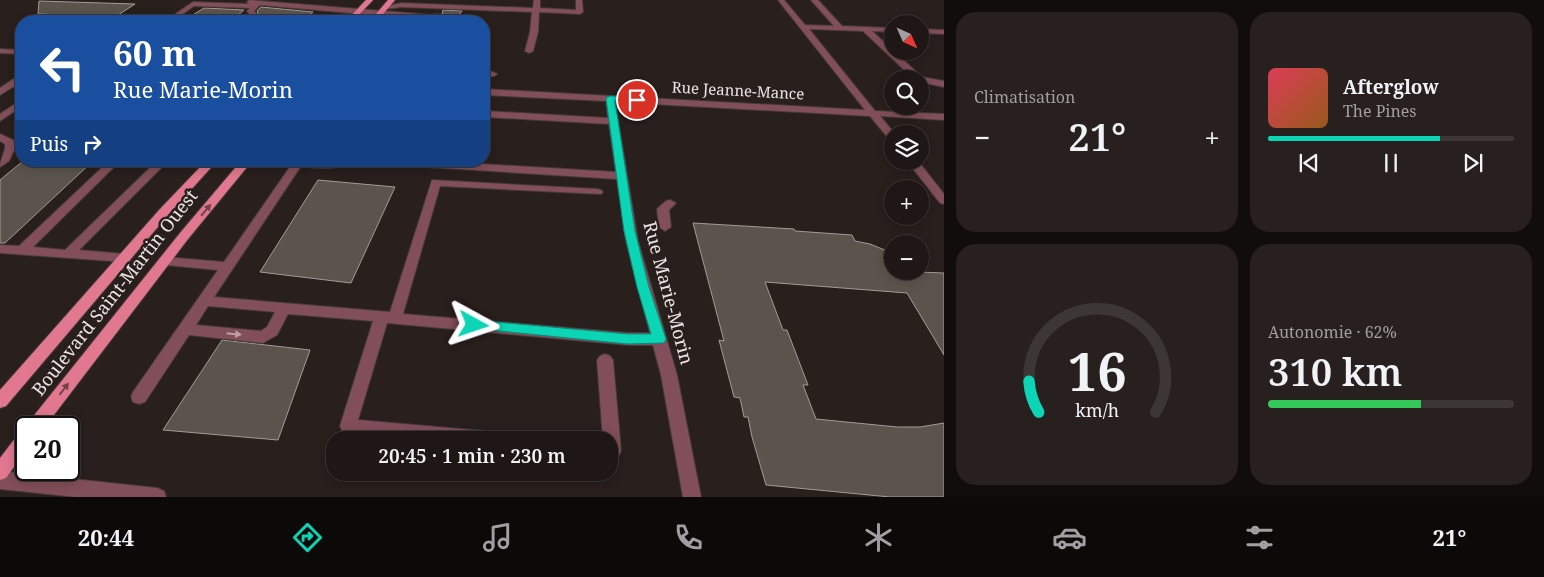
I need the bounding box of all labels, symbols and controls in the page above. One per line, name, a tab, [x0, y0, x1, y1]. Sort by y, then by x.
north arrow	[884, 15, 929, 60]
map controls	[884, 15, 929, 280]
text: 60 m	[113, 29, 196, 76]
icon: left	[30, 35, 95, 100]
button: search	[884, 70, 929, 115]
text: Rue Marie-Morin	[113, 74, 293, 104]
text: Afterglow	[1343, 74, 1439, 100]
street label: Rue Jeanne-Mance	[671, 77, 805, 103]
pin	[616, 79, 658, 121]
icon: arrive	[623, 86, 651, 114]
text: Climatisation	[974, 86, 1075, 108]
text: The Pines	[1343, 100, 1417, 122]
text: 21°	[1068, 110, 1126, 162]
text: −	[974, 118, 990, 156]
text: +	[1204, 118, 1220, 156]
button: layers	[884, 125, 929, 170]
icon: right	[78, 130, 106, 158]
text: Puis	[30, 131, 68, 157]
icon: previous	[1295, 149, 1323, 177]
icon: pause	[1377, 149, 1405, 177]
icon: next	[1459, 149, 1487, 177]
button: +	[884, 180, 929, 225]
street label: Boulevard Saint-Martin Ouest	[26, 184, 202, 400]
one-way arrow	[200, 204, 211, 217]
street label: Rue Marie-Morin	[638, 219, 700, 367]
button: −	[884, 235, 929, 280]
position arrow	[447, 298, 499, 350]
text: Autonomie · 62%	[1268, 321, 1397, 343]
one-way arrow	[226, 330, 242, 338]
text: 16	[1068, 335, 1126, 406]
text: 310 km	[1268, 345, 1402, 397]
one-way arrow	[59, 382, 69, 396]
text: km/h	[1075, 398, 1119, 422]
speed limit sign: 20	[15, 416, 80, 481]
text: 20:45 · 1 min · 230 m	[378, 443, 566, 469]
icon: directions	[290, 520, 325, 555]
icon: music	[480, 520, 515, 555]
icon: phone	[671, 520, 706, 555]
icon: climate	[861, 520, 896, 555]
icon: car	[1052, 520, 1087, 555]
icon: filters	[1242, 520, 1277, 555]
text: 20:44	[78, 522, 134, 552]
text: 21°	[1433, 522, 1466, 552]

